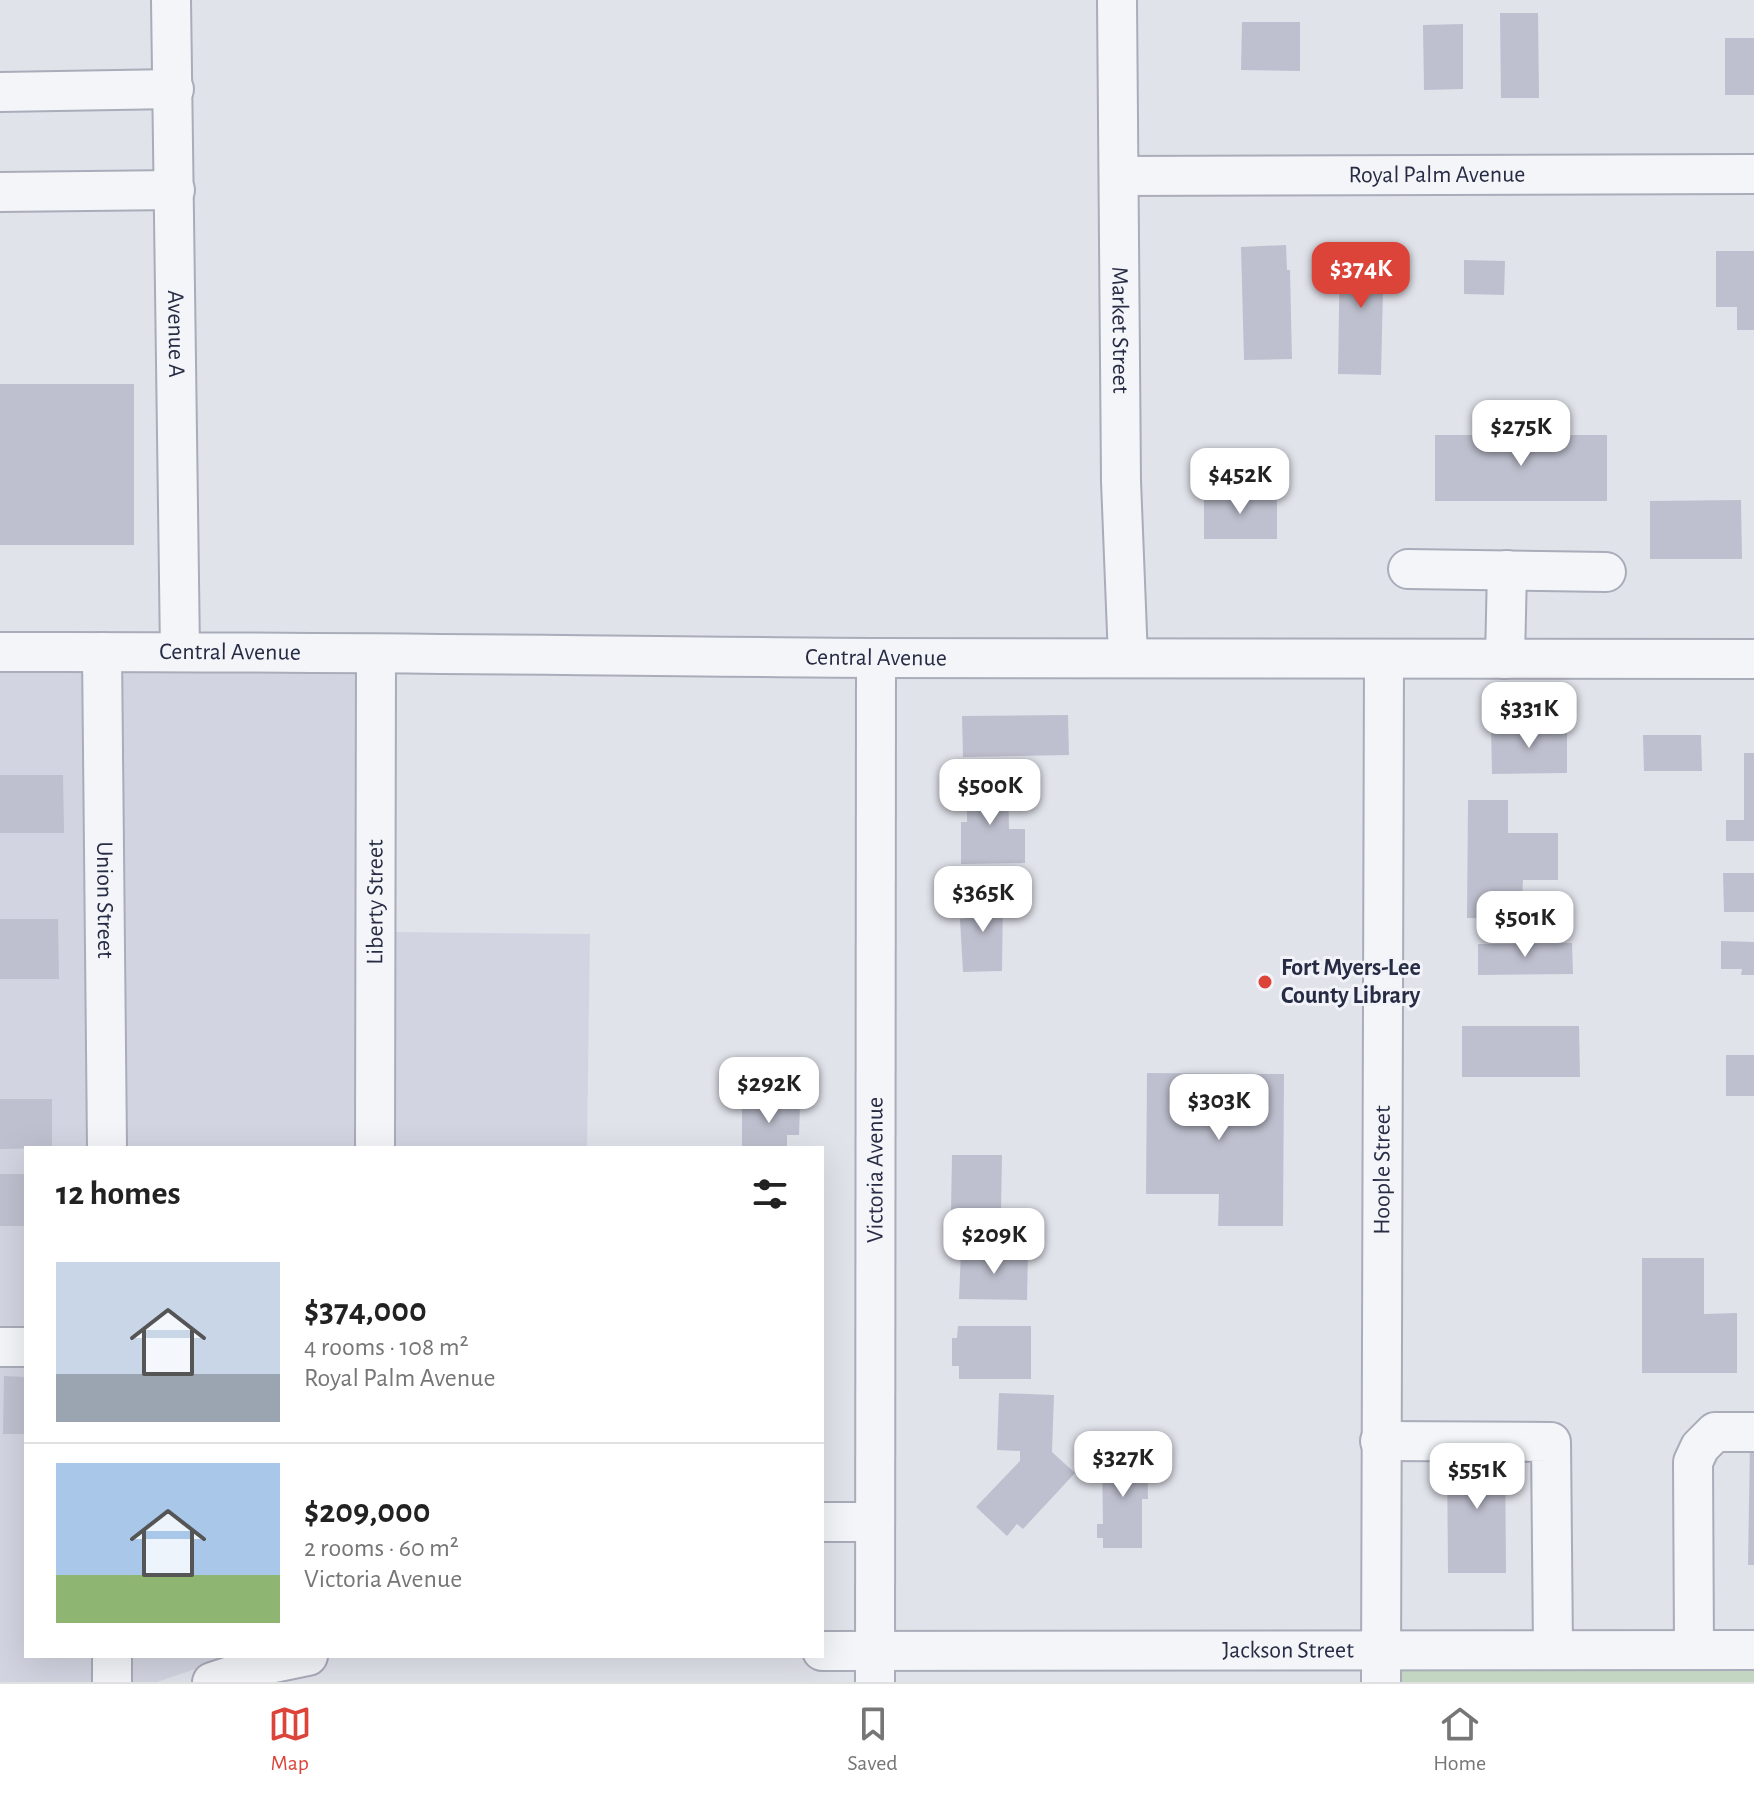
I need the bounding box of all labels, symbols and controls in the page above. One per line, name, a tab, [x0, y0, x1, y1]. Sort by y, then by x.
street label: Royal Palm Avenue	[1349, 163, 1525, 187]
pin: $374K	[1305, 242, 1417, 310]
text: $374K	[1330, 255, 1392, 281]
street label: Market Street	[1107, 266, 1132, 394]
street label: Avenue A	[163, 290, 188, 378]
pin: $275K	[1465, 400, 1577, 468]
text: $275K	[1490, 413, 1552, 439]
pin: $452K	[1184, 448, 1296, 516]
text: $452K	[1208, 461, 1272, 487]
street label: Central Avenue	[159, 640, 301, 665]
street label: Central Avenue	[805, 645, 947, 670]
pin: $331K	[1473, 682, 1585, 750]
text: $331K	[1500, 695, 1558, 721]
pin: $500K	[934, 759, 1046, 827]
text: $500K	[957, 772, 1023, 798]
street label: Liberty Street	[363, 839, 388, 965]
street label: Union Street	[92, 841, 117, 959]
pin: $365K	[927, 866, 1039, 934]
text: $365K	[952, 879, 1014, 905]
pin: $501K	[1469, 891, 1581, 959]
text: $501K	[1494, 904, 1556, 930]
place label: Fort Myers-Lee County Library	[1281, 956, 1421, 1008]
marker: Fort Myers-Lee County Library	[1256, 973, 1274, 991]
pin: $292K	[713, 1057, 825, 1125]
text: $292K	[737, 1070, 801, 1096]
pin: $303K	[1163, 1074, 1275, 1142]
text: $303K	[1188, 1087, 1250, 1113]
street label: Victoria Avenue	[863, 1097, 888, 1243]
street label: Hoople Street	[1370, 1105, 1395, 1235]
icon: filters	[748, 1172, 792, 1216]
text: 12 homes	[56, 1177, 181, 1211]
pin: $209K	[938, 1208, 1050, 1276]
text: $209K	[961, 1221, 1027, 1247]
icon: home	[120, 1294, 216, 1390]
text: $374,000	[304, 1294, 427, 1328]
text: 4 rooms · 108 m²	[304, 1334, 469, 1360]
text: Royal Palm Avenue	[304, 1365, 495, 1391]
pin: $327K	[1067, 1431, 1179, 1499]
pin: $551K	[1421, 1443, 1533, 1511]
text: $327K	[1092, 1444, 1154, 1470]
text: $551K	[1448, 1456, 1506, 1482]
icon: home	[120, 1495, 216, 1591]
text: $209,000	[304, 1495, 430, 1529]
text: 2 rooms · 60 m²	[304, 1535, 459, 1561]
text: Victoria Avenue	[304, 1566, 462, 1592]
street label: Jackson Street	[1222, 1638, 1354, 1663]
tab: Map	[268, 1702, 312, 1776]
tab: Saved	[847, 1702, 898, 1776]
tab: Home	[1433, 1702, 1486, 1776]

